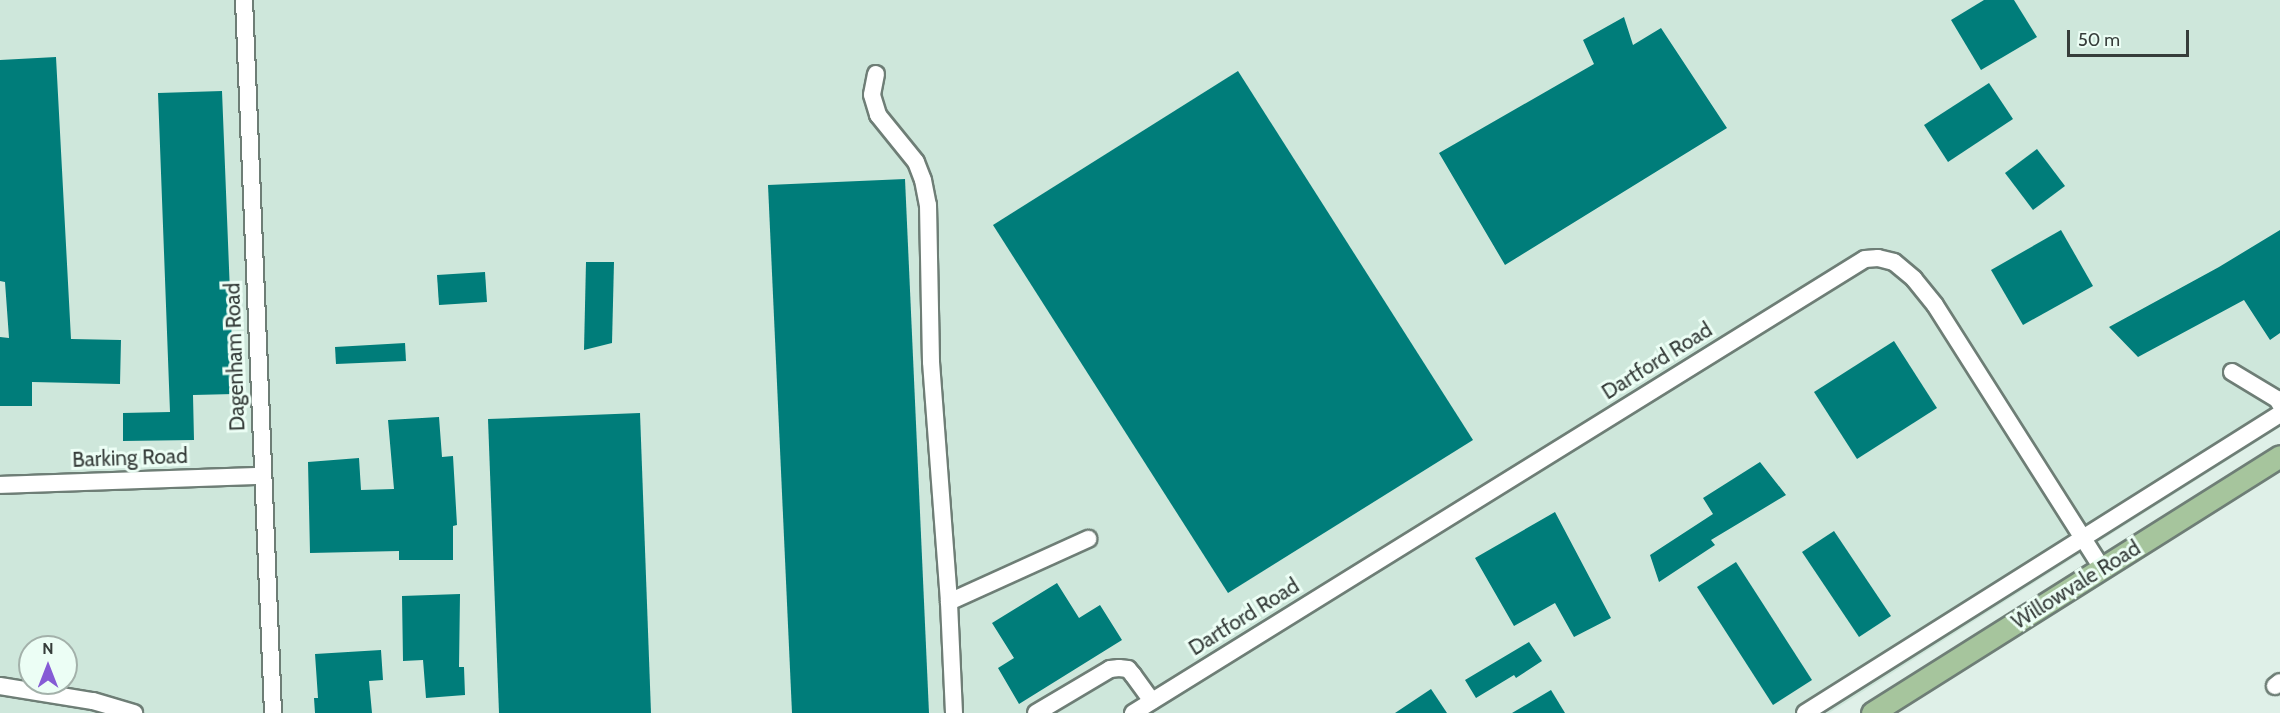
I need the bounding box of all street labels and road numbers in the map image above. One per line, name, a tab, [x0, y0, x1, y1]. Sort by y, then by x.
street label: Dagenham Road	[220, 282, 250, 432]
street label: Dartford Road	[1597, 317, 1717, 405]
street label: Barking Road	[72, 443, 188, 473]
street label: Willowvale Road	[2007, 535, 2145, 635]
street label: Dartford Road	[1184, 573, 1304, 661]

